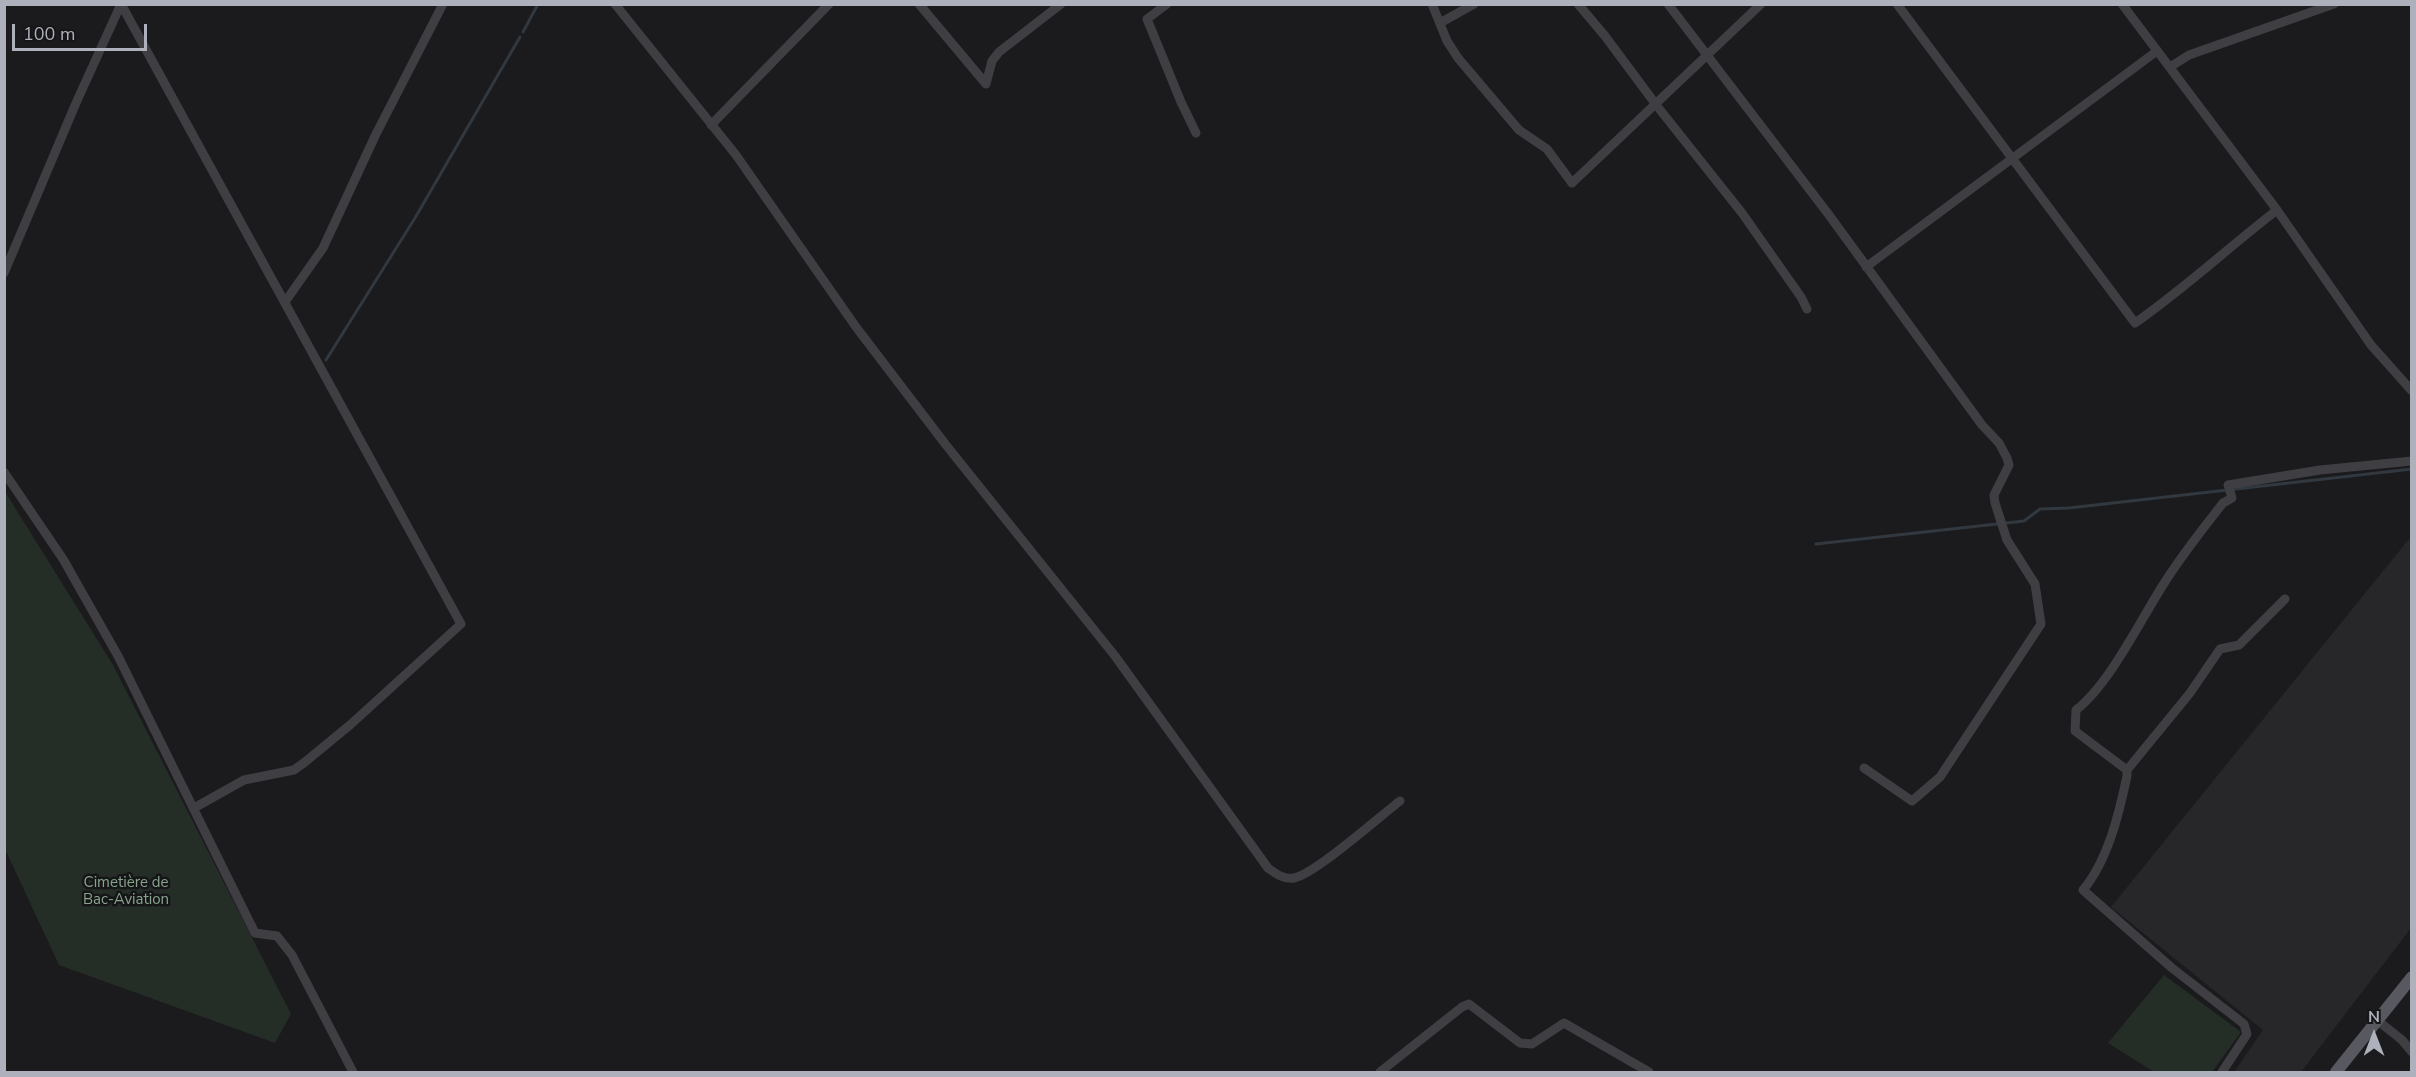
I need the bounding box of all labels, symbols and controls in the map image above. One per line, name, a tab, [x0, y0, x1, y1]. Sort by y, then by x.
scale bar	[15, 12, 150, 50]
text: 100 m	[23, 22, 75, 46]
park label: Cimetière de Bac-Aviation	[83, 874, 169, 909]
north arrow	[2344, 1005, 2404, 1065]
text: N	[2368, 1006, 2380, 1028]

